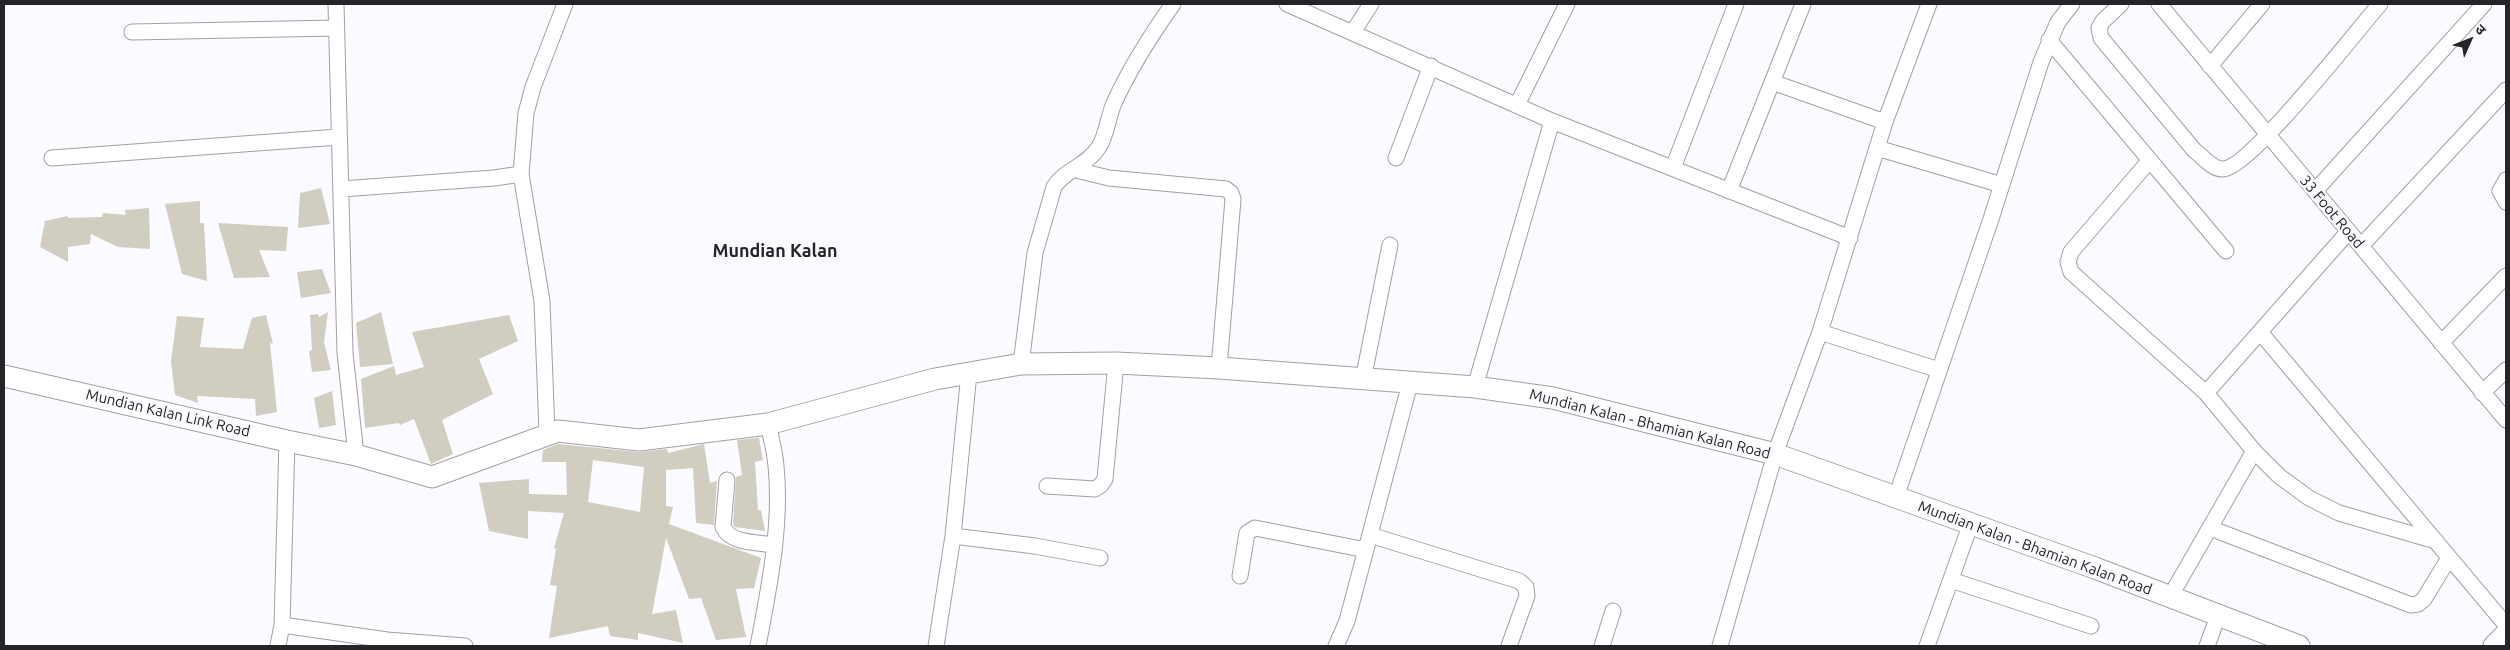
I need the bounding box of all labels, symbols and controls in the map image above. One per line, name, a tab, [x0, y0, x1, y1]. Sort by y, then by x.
north arrow	[2445, 15, 2495, 65]
text: उ	[2472, 21, 2489, 38]
street label: 33 Foot Road	[2296, 172, 2368, 252]
district label: Mundian Kalan	[712, 240, 838, 262]
street label: Mundian Kalan Link Road	[84, 385, 252, 441]
street label: Mundian Kalan - Bhamian Kalan Road	[1528, 385, 1772, 463]
street label: Mundian Kalan - Bhamian Kalan Road	[1916, 497, 2154, 599]

